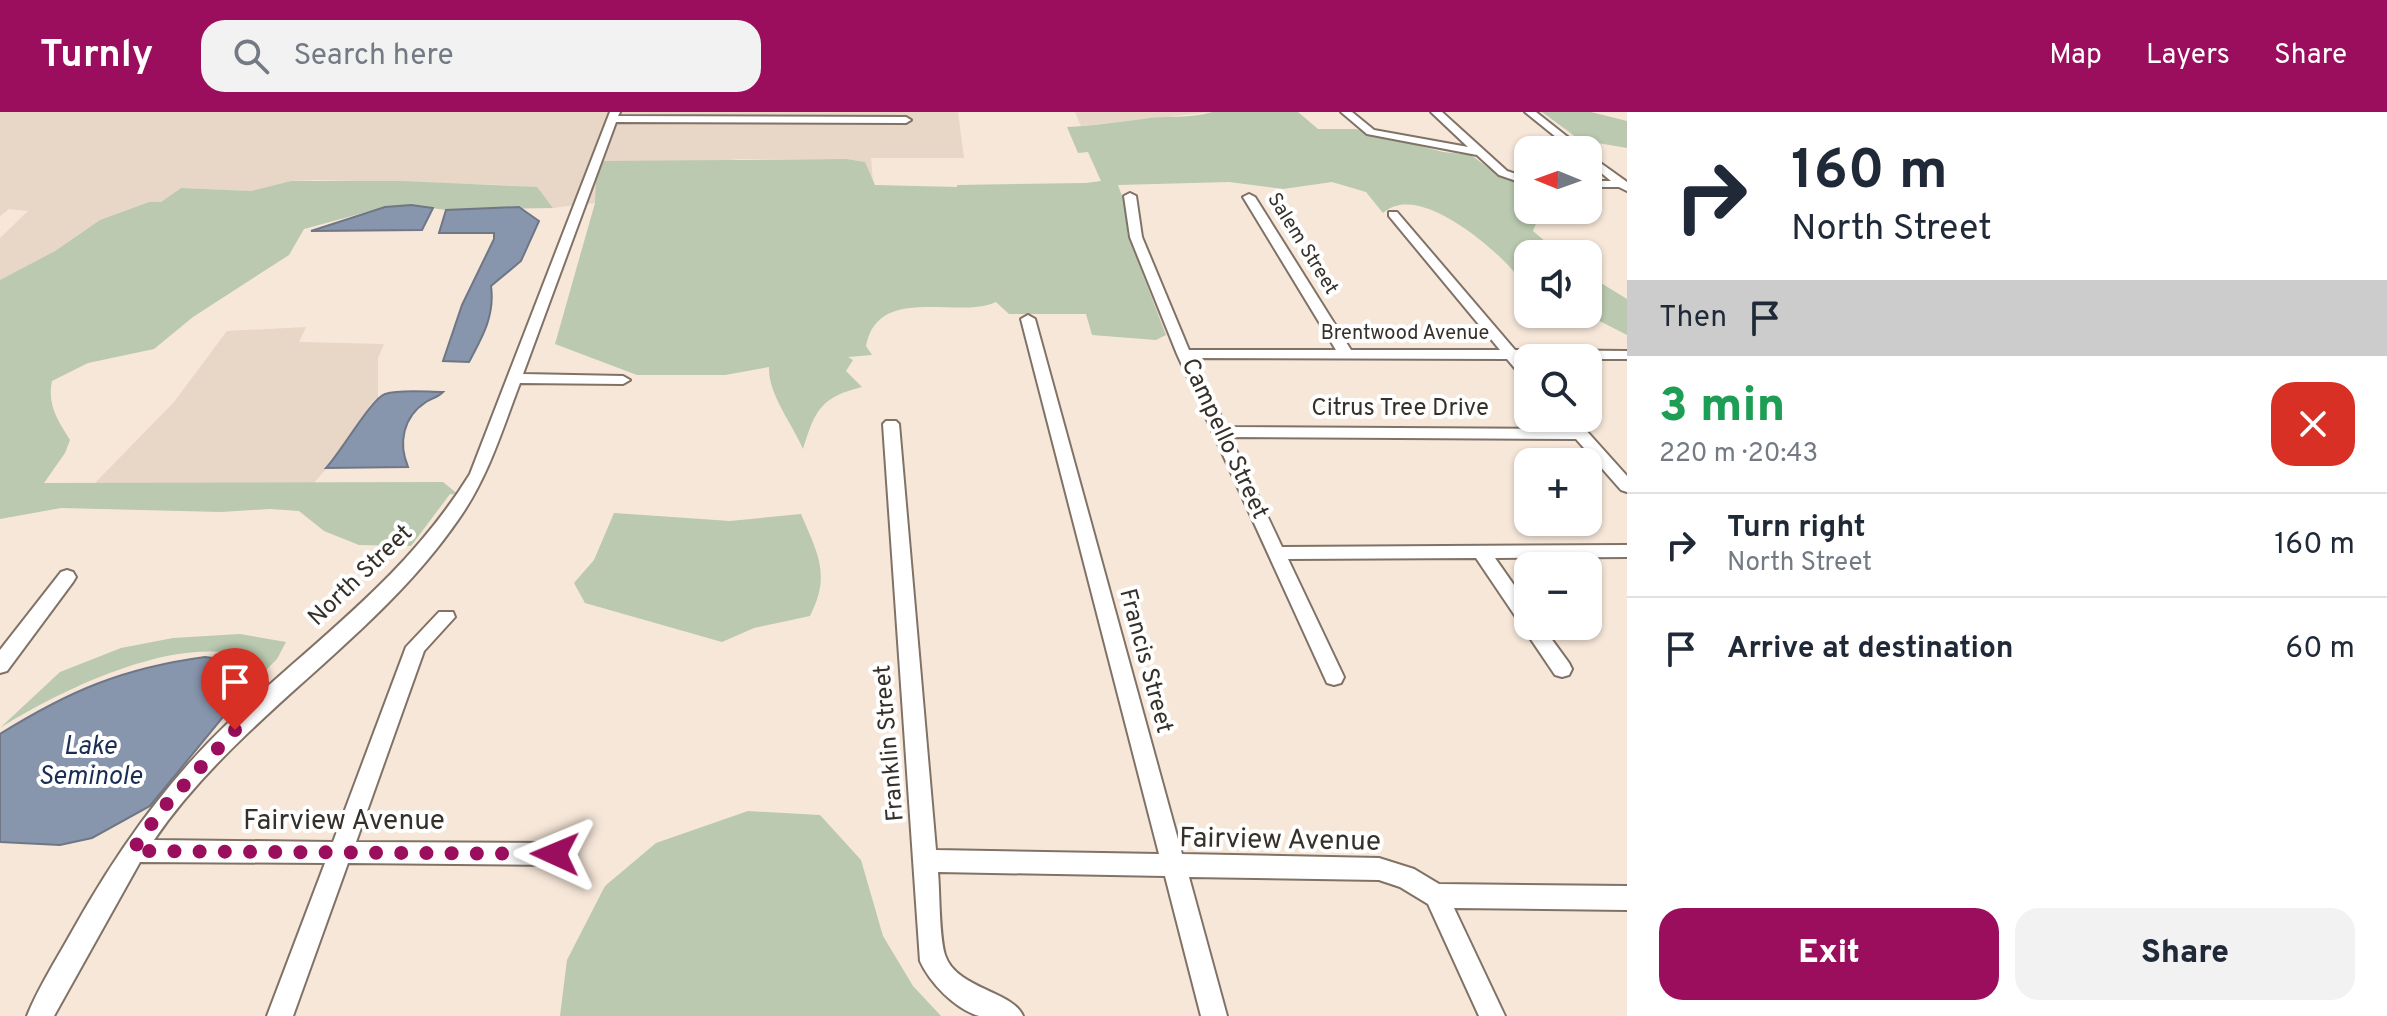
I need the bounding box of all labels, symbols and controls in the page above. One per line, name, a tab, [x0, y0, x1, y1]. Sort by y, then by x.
search box	[201, 20, 761, 92]
text: Turnly	[40, 32, 153, 81]
icon: search	[229, 34, 273, 78]
text: Search here	[293, 38, 454, 75]
text: Map	[2049, 38, 2102, 74]
text: Layers	[2146, 38, 2230, 74]
text: Share	[2274, 38, 2347, 74]
north arrow	[1514, 136, 1602, 224]
map controls	[1514, 136, 1602, 640]
text: 160 m	[1791, 138, 1948, 208]
icon: right	[1659, 144, 1763, 248]
street label: Salem Street	[1260, 188, 1344, 300]
text: North Street	[1791, 207, 1992, 253]
button: sound	[1514, 240, 1602, 328]
icon: arrive	[1743, 296, 1787, 340]
text: Then	[1659, 300, 1727, 337]
street label: Brentwood Avenue	[1321, 321, 1489, 347]
button: search	[1514, 344, 1602, 432]
street label: Campello Street	[1174, 354, 1274, 524]
text: 3 min	[1659, 378, 1785, 438]
button: close	[2271, 382, 2355, 466]
street label: Citrus Tree Drive	[1311, 394, 1489, 424]
text: 220 m · 20:43	[1659, 438, 1818, 471]
button: +	[1514, 448, 1602, 536]
text: Turn right	[1727, 510, 1865, 547]
street label: North Street	[302, 519, 420, 633]
icon: right	[1659, 523, 1703, 567]
text: 160 m	[2274, 527, 2355, 564]
text: North Street	[1727, 547, 1872, 580]
button: −	[1514, 552, 1602, 640]
street label: Francis Street	[1111, 585, 1179, 737]
icon: arrive	[1659, 627, 1703, 671]
text: Arrive at destination	[1727, 631, 2013, 668]
text: 60 m	[2285, 631, 2355, 668]
pin	[201, 648, 269, 730]
icon: arrive	[213, 660, 257, 704]
street label: Franklin Street	[868, 663, 912, 823]
water label: Lake Seminole	[38, 731, 142, 794]
street label: Fairview Avenue	[243, 804, 445, 840]
position arrow	[513, 812, 597, 896]
street label: Fairview Avenue	[1179, 821, 1381, 861]
button: Exit	[1659, 908, 1999, 1000]
button: Share	[2015, 908, 2355, 1000]

